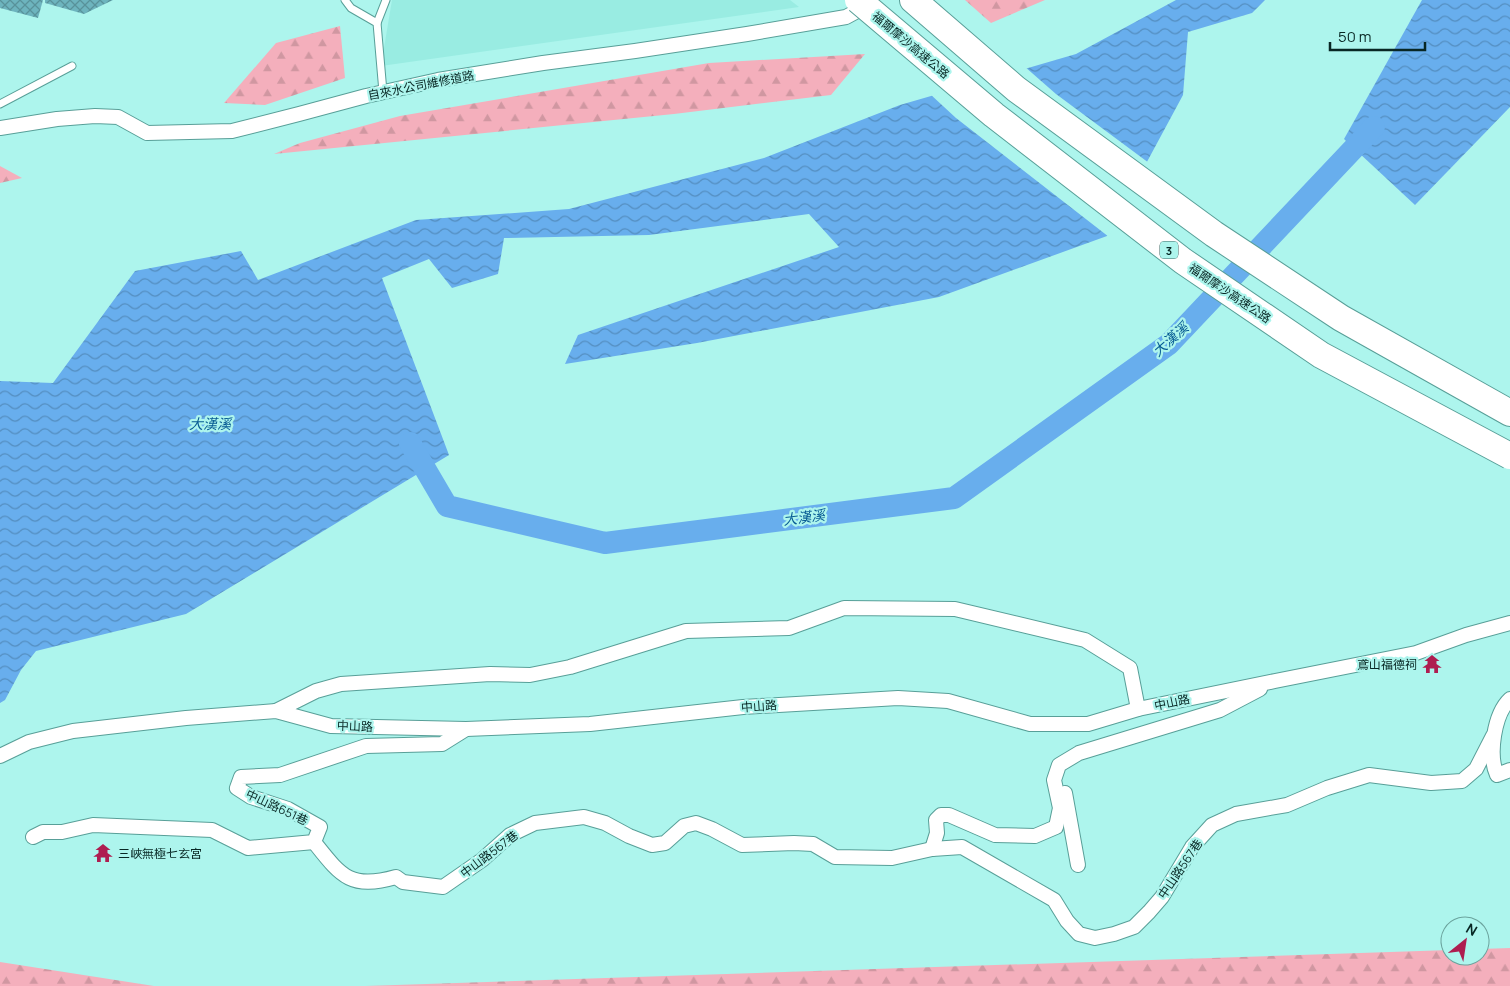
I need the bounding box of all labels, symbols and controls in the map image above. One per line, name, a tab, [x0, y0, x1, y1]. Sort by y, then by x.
street label: 福爾摩沙高速公路	[869, 8, 953, 82]
scale bar	[1330, 20, 1425, 52]
text: 50 m	[1338, 26, 1372, 47]
street label: 自來水公司維修道路	[366, 66, 476, 104]
road number: 3	[1160, 242, 1178, 258]
street label: 福爾摩沙高速公路	[1185, 259, 1275, 327]
water label: 大漢溪	[1148, 317, 1193, 360]
water label: 大漢溪	[189, 414, 233, 433]
water label: 大漢溪	[782, 505, 828, 529]
temple icon: 鳶山福德祠	[1421, 653, 1443, 675]
place label: 鳶山福德祠	[1357, 656, 1417, 673]
street label: 中山路	[1153, 690, 1191, 714]
street label: 中山路	[740, 696, 778, 716]
street label: 中山路	[337, 717, 373, 735]
street label: 中山路651巷	[243, 785, 311, 829]
street label: 中山路567巷	[457, 827, 521, 881]
street label: 中山路567巷	[1154, 836, 1206, 902]
temple icon: 三峽無極七玄宮	[92, 842, 114, 864]
place label: 三峽無極七玄宮	[118, 845, 202, 862]
north arrow	[1440, 916, 1490, 966]
text: N	[1463, 919, 1481, 940]

